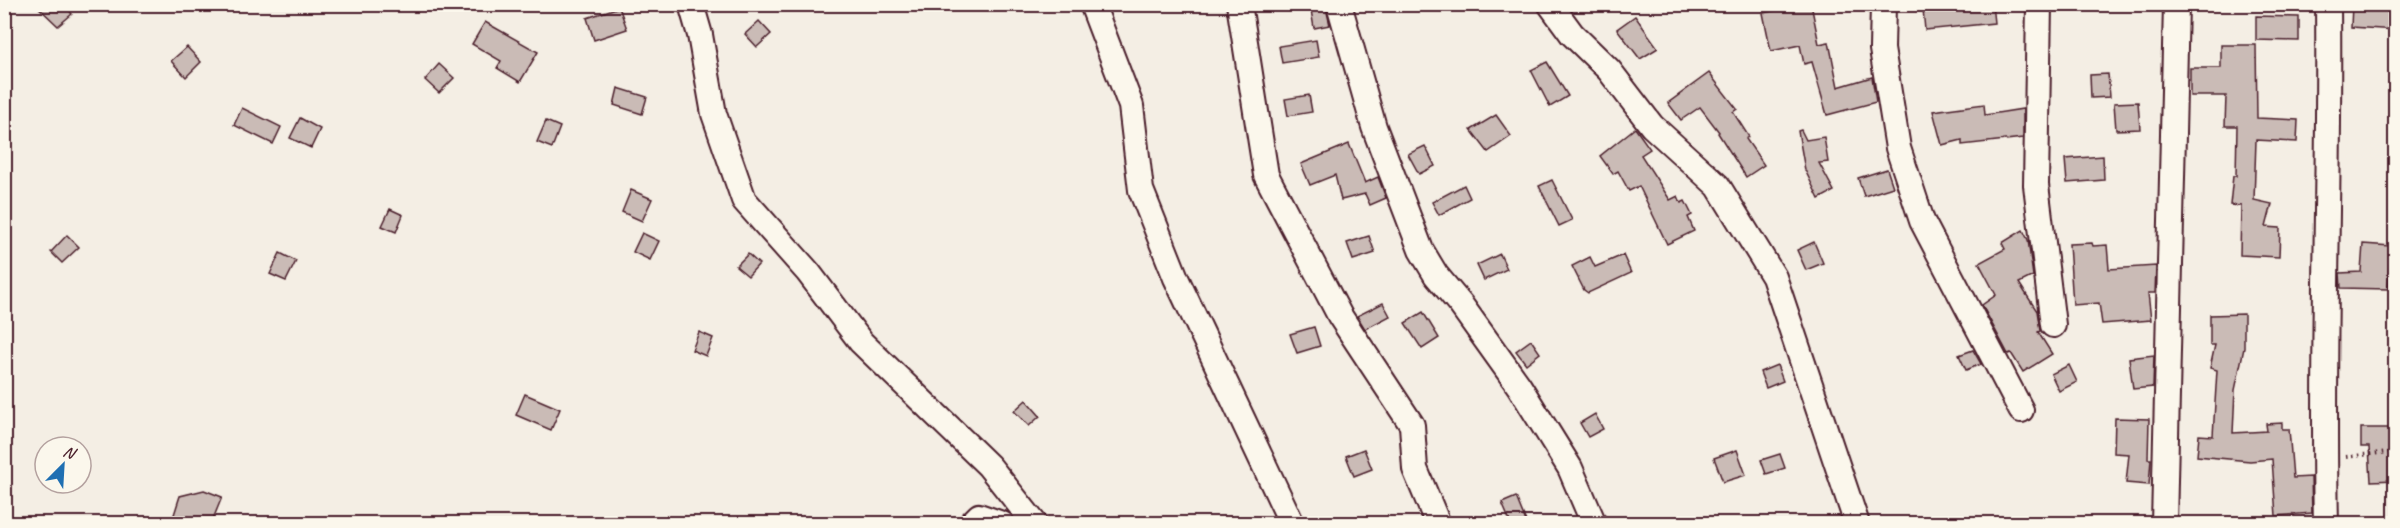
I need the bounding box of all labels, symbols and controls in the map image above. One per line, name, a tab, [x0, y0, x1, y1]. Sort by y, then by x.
north arrow	[33, 435, 93, 495]
text: N	[60, 441, 80, 465]

